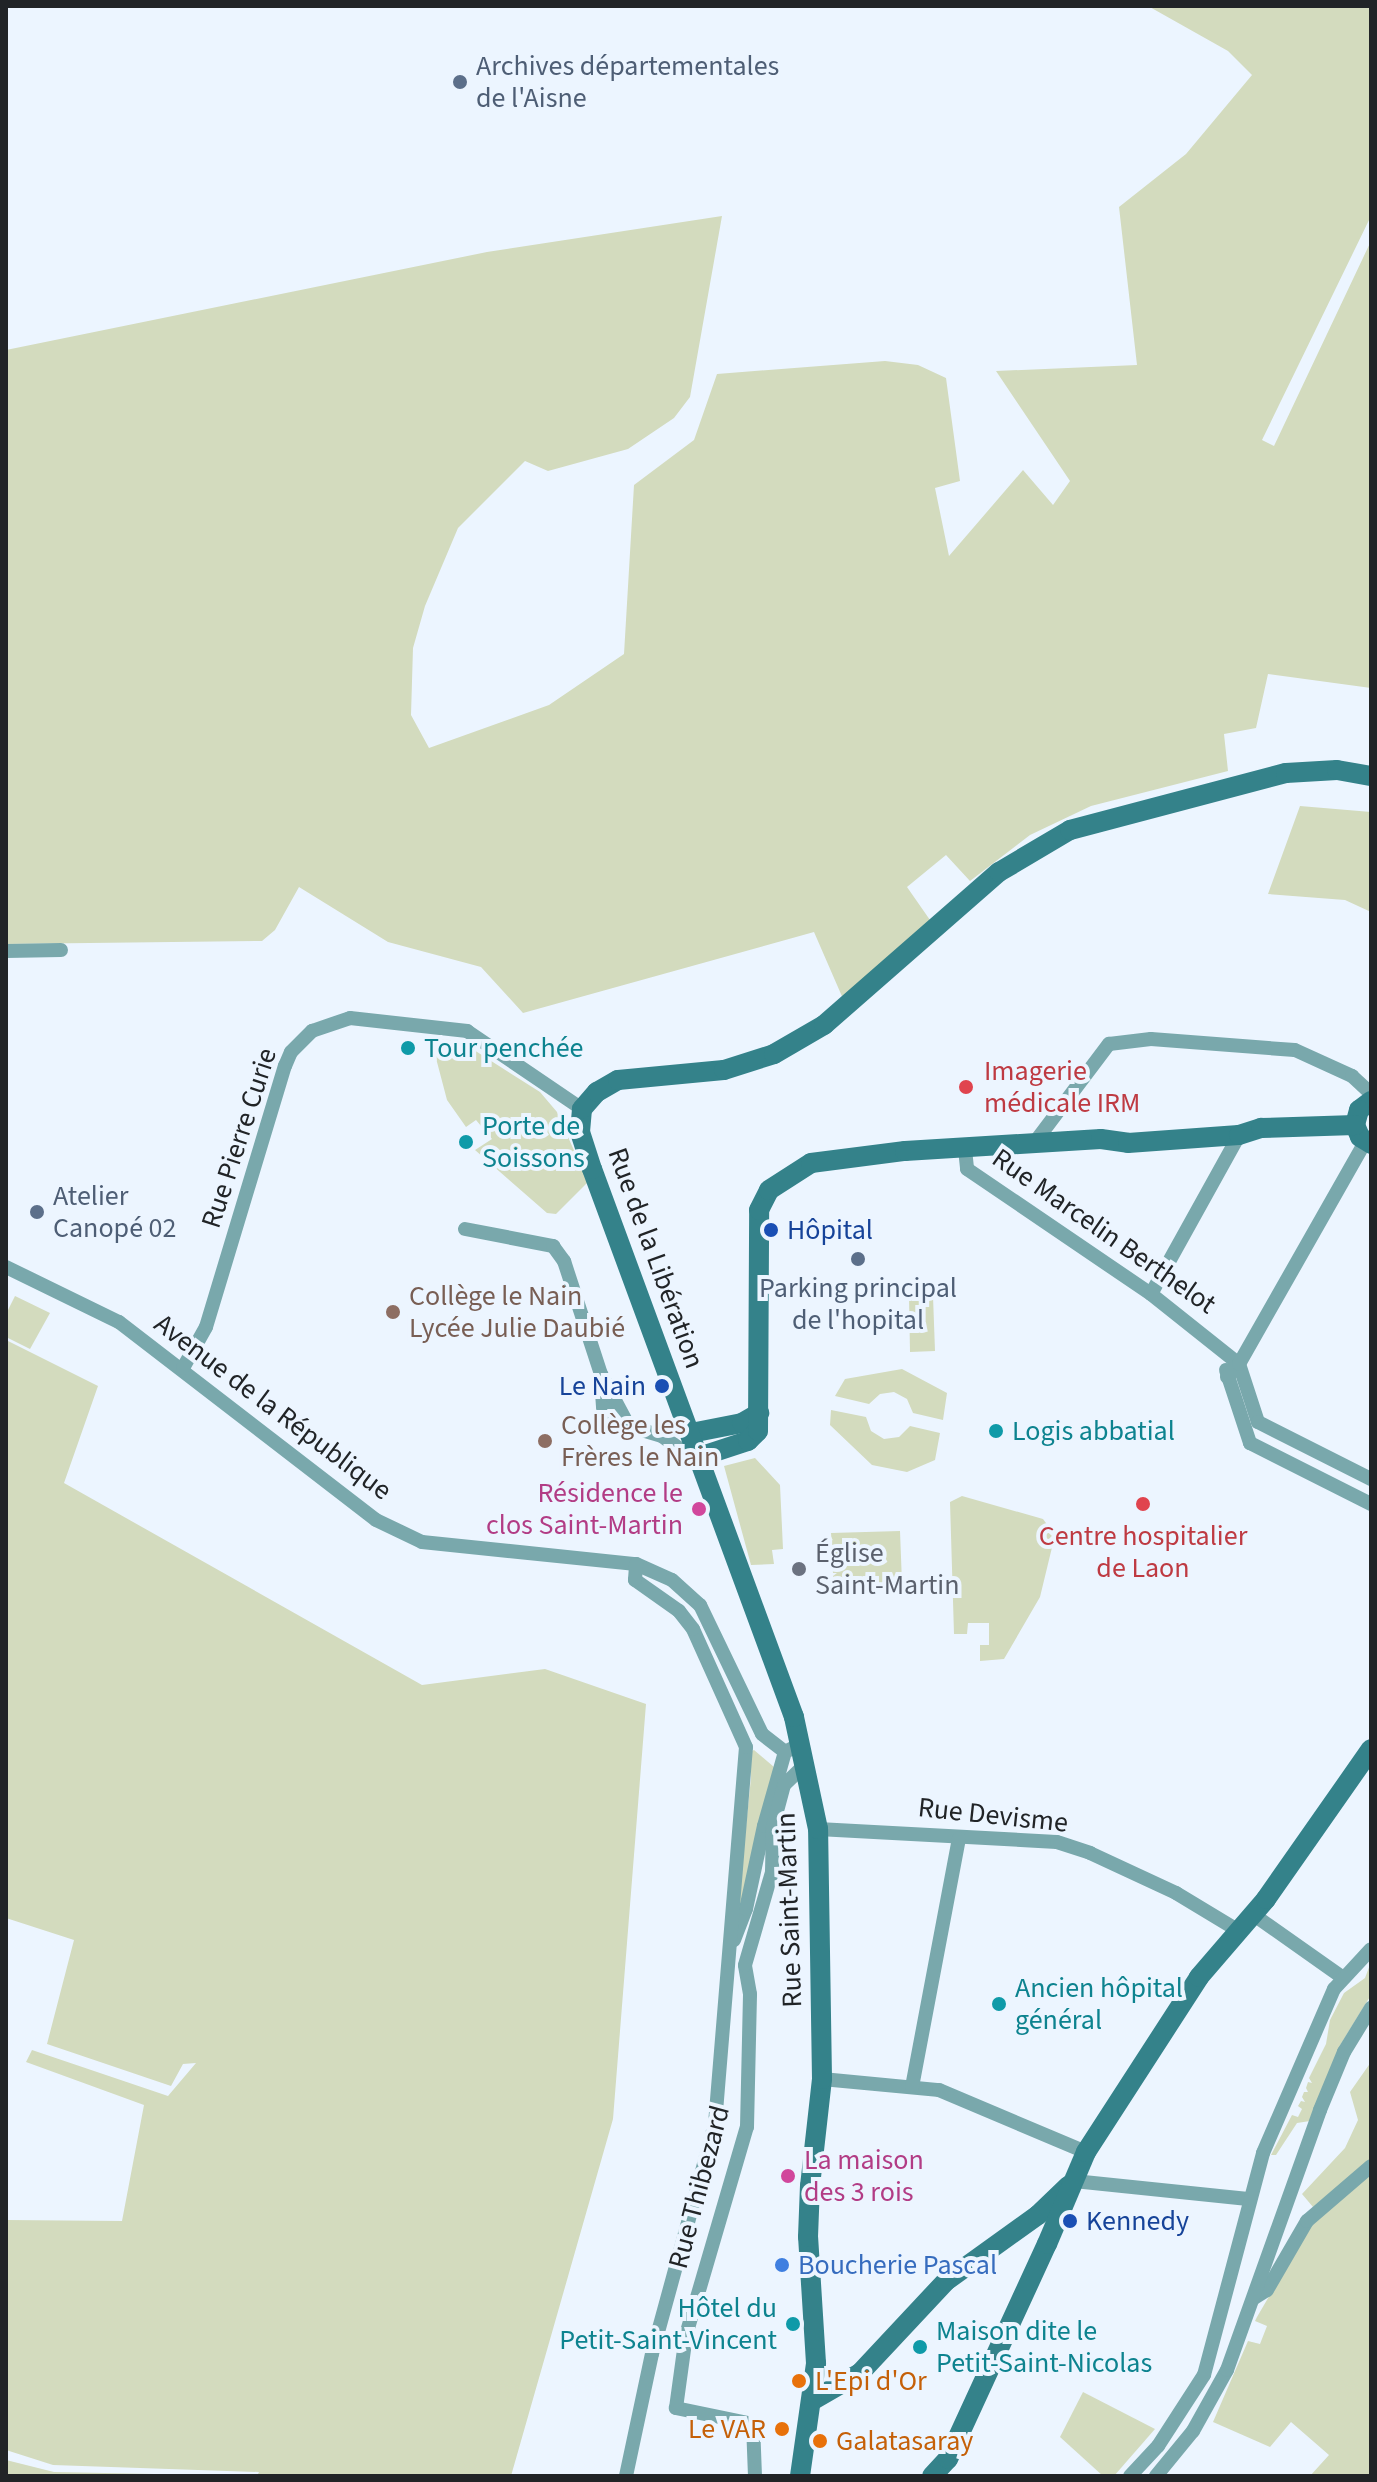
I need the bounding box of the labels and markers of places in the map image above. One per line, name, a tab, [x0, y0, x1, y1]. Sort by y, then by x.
place label: Archives départementales de l'Aisne	[476, 49, 779, 115]
marker: Archives départementales de l'Aisne	[451, 73, 469, 91]
place label: Tour penchée	[424, 1031, 583, 1065]
marker: Tour penchée	[399, 1039, 417, 1057]
place label: Imagerie médicale IRM	[984, 1054, 1140, 1120]
marker: Imagerie médicale IRM	[955, 1076, 977, 1098]
place label: Porte de Soissons	[482, 1109, 585, 1175]
marker: Porte de Soissons	[457, 1133, 475, 1151]
place label: Atelier Canopé 02	[53, 1179, 176, 1245]
marker: Atelier Canopé 02	[28, 1203, 46, 1221]
place label: Hôpital	[787, 1213, 873, 1247]
marker: Hôpital	[762, 1221, 780, 1239]
marker: Parking principal de l'hopital	[849, 1250, 867, 1268]
place label: Parking principal de l'hopital	[759, 1271, 957, 1337]
place label: Collège le Nain Lycée Julie Daubié	[409, 1279, 625, 1345]
marker: Collège le Nain Lycée Julie Daubié	[384, 1303, 402, 1321]
place label: Le Nain	[559, 1369, 646, 1403]
marker: Le Nain	[653, 1377, 671, 1395]
place label: Collège les Frères le Nain	[561, 1408, 719, 1474]
place label: Logis abbatial	[1012, 1414, 1175, 1448]
marker: Logis abbatial	[987, 1422, 1005, 1440]
marker: Collège les Frères le Nain	[536, 1432, 554, 1450]
place label: Résidence le clos Saint-Martin	[486, 1476, 683, 1542]
marker: Centre hospitalier de Laon	[1132, 1493, 1154, 1515]
marker: Résidence le clos Saint-Martin	[690, 1500, 708, 1518]
place label: Centre hospitalier de Laon	[1039, 1519, 1247, 1585]
place label: Église Saint-Martin	[815, 1536, 960, 1602]
marker: Église Saint-Martin	[790, 1560, 808, 1578]
place label: Ancien hôpital général	[1015, 1971, 1183, 2037]
marker: Ancien hôpital général	[990, 1995, 1008, 2013]
place label: La maison des 3 rois	[804, 2143, 924, 2209]
marker: La maison des 3 rois	[779, 2167, 797, 2185]
place label: Kennedy	[1086, 2204, 1189, 2238]
marker: Kennedy	[1061, 2212, 1079, 2230]
place label: Boucherie Pascal	[798, 2248, 997, 2282]
marker: Boucherie Pascal	[773, 2256, 791, 2274]
place label: Hôtel du Petit-Saint-Vincent	[559, 2291, 777, 2357]
place label: Maison dite le Petit-Saint-Nicolas	[936, 2314, 1152, 2380]
marker: Hôtel du Petit-Saint-Vincent	[784, 2315, 802, 2333]
marker: Maison dite le Petit-Saint-Nicolas	[911, 2338, 929, 2356]
place label: L'Epi d'Or	[815, 2364, 927, 2398]
marker: L'Epi d'Or	[790, 2372, 808, 2390]
place label: Le VAR	[688, 2412, 766, 2446]
marker: Le VAR	[773, 2420, 791, 2438]
place label: Galatasaray	[836, 2424, 973, 2458]
marker: Galatasaray	[811, 2432, 829, 2450]

